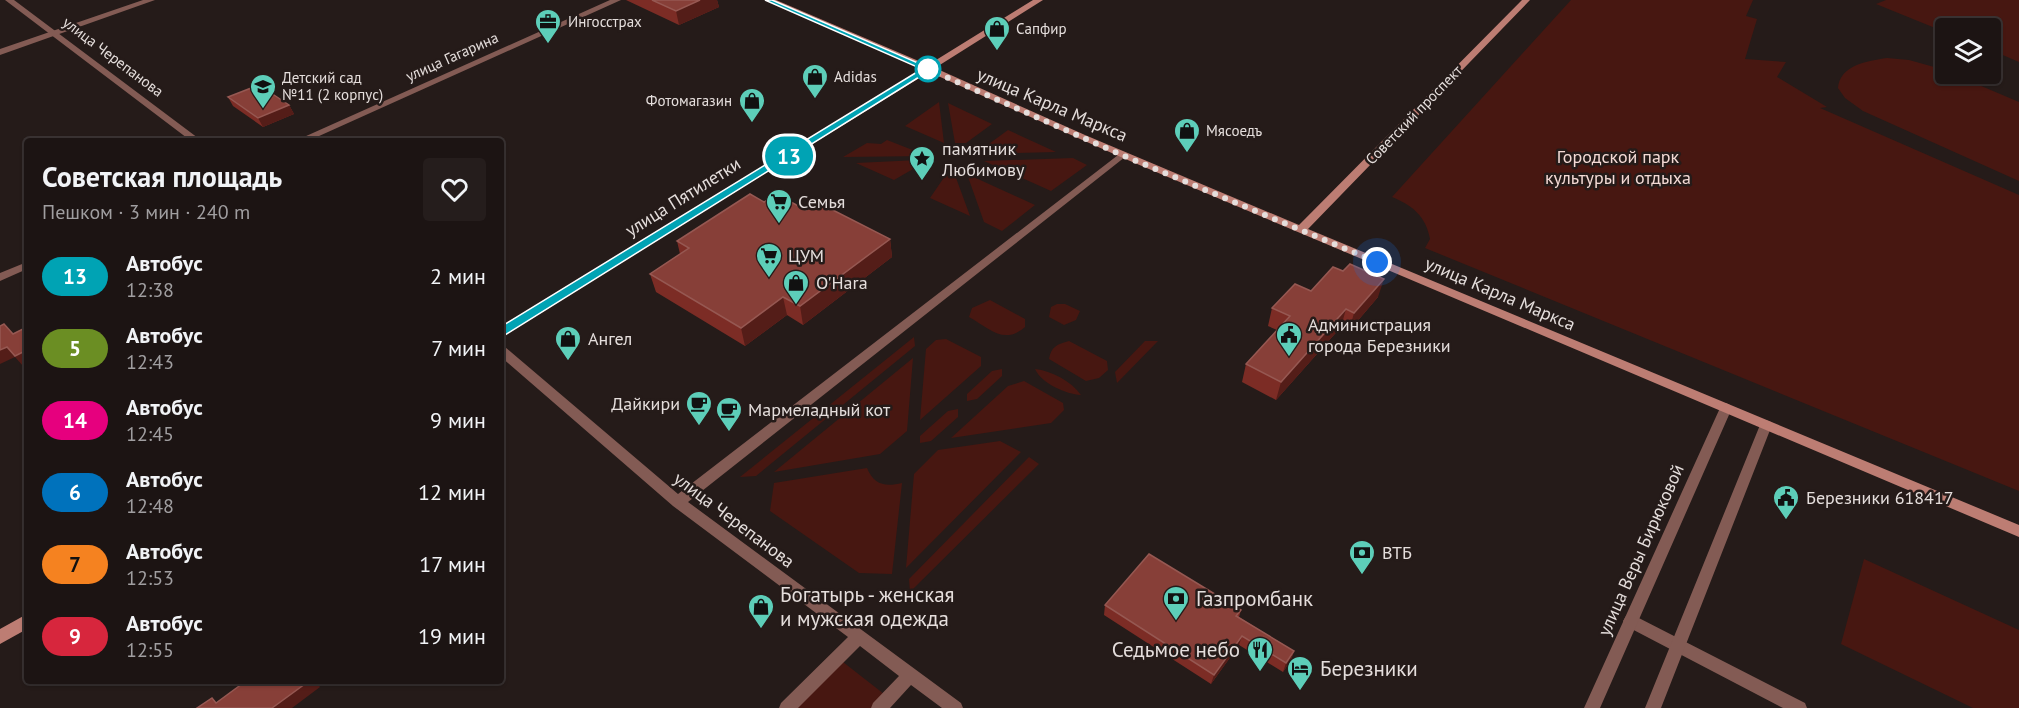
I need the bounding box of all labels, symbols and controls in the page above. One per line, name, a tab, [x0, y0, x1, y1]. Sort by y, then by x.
office icon: Ингосстрах	[533, 7, 563, 45]
place label: Ингосстрах	[568, 12, 642, 31]
street label: улица Черепанова	[59, 13, 167, 101]
shop icon: Сапфир	[982, 14, 1012, 52]
map controls	[1935, 18, 2001, 84]
button: layers	[1935, 18, 2001, 84]
place label: Сапфир	[1016, 19, 1067, 38]
street label: улица Гагарина	[403, 28, 501, 85]
unlabelled marker	[915, 56, 941, 82]
street label: Советский проспект	[1361, 61, 1466, 168]
shop icon: Adidas	[800, 62, 830, 100]
street label: улица Карла Маркса	[973, 62, 1131, 147]
place label: Adidas	[834, 67, 877, 86]
place label: Детский сад №11 (2 корпус)	[282, 68, 383, 104]
school or university icon: Детский сад №11 (2 корпус)	[248, 72, 278, 110]
shop icon: Фотомагазин	[737, 86, 767, 124]
place label: Фотомагазин	[646, 91, 732, 110]
shop icon: Мясоедъ	[1172, 116, 1202, 154]
place label: Мясоедъ	[1206, 121, 1262, 140]
line badge: 13	[762, 136, 816, 176]
place label: памятник Любимову	[941, 137, 1025, 181]
text: 13	[777, 143, 801, 170]
place icon: памятник Любимову	[907, 144, 937, 182]
park label: Городской парк культуры и отдыха	[1545, 145, 1691, 189]
street label: улица Пятилетки	[621, 152, 745, 241]
text: Советская площадь	[42, 158, 282, 195]
button: heart	[423, 158, 486, 221]
supermarket icon: Семья	[764, 187, 794, 225]
place label: Семья	[798, 190, 845, 213]
text: Пешком · 3 мин · 240 m	[42, 199, 250, 225]
supermarket icon: ЦУМ	[754, 241, 784, 279]
place label: ЦУМ	[788, 244, 824, 267]
your location	[1362, 247, 1392, 277]
text: Автобус	[126, 249, 203, 277]
street label: улица Карла Маркса	[1421, 251, 1579, 336]
text: 2 мин	[430, 262, 486, 290]
text: 13	[63, 263, 87, 290]
shop icon: O'Hara	[781, 268, 811, 306]
place label: O'Hara	[816, 271, 868, 294]
text: 12:38	[126, 277, 174, 303]
place label: Администрация города Березники	[1308, 313, 1451, 357]
public building icon: Администрация города Березники	[1274, 320, 1304, 358]
text: Автобус	[126, 321, 203, 349]
shop icon: Ангел	[553, 324, 583, 362]
place label: Ангел	[588, 327, 632, 350]
text: 7 мин	[431, 334, 486, 362]
text: 5	[69, 335, 81, 362]
text: 12:43	[126, 349, 174, 375]
cafe icon: Дайкири	[684, 389, 714, 427]
place label: Дайкири	[611, 392, 680, 415]
text: Автобус	[126, 393, 203, 421]
cafe icon: Мармеладный кот	[714, 395, 744, 433]
place label: Мармеладный кот	[748, 398, 891, 421]
text: 9 мин	[430, 406, 486, 434]
text: 14	[63, 407, 87, 434]
text: 12:45	[126, 421, 174, 447]
street label: улица Веры Бирюковой	[1592, 460, 1689, 639]
text: Автобус	[126, 465, 203, 493]
street label: улица Черепанова	[669, 467, 799, 573]
text: 12 мин	[418, 478, 486, 506]
text: 6	[69, 479, 81, 506]
public building icon: Березники 618417	[1771, 483, 1801, 521]
place label: Березники 618417	[1806, 486, 1954, 509]
text: 12:48	[126, 493, 174, 519]
text: Автобус	[126, 537, 203, 565]
bank icon: ВТБ	[1347, 538, 1377, 576]
place label: ВТБ	[1382, 541, 1412, 564]
text: 17 мин	[419, 550, 486, 578]
text: 7	[69, 551, 81, 578]
text: 12:53	[126, 565, 174, 591]
place label: Богатырь - женская и мужская одежда	[780, 581, 955, 632]
bank icon: Газпромбанк	[1161, 584, 1191, 622]
place label: Газпромбанк	[1196, 585, 1313, 612]
shop icon: Богатырь - женская и мужская одежда	[746, 592, 776, 630]
text: Автобус	[126, 609, 203, 637]
text: 19 мин	[418, 622, 486, 650]
text: 9	[69, 623, 81, 650]
restaurant icon: Седьмое небо	[1245, 635, 1275, 673]
place label: Седьмое небо	[1112, 636, 1240, 663]
text: 12:55	[126, 637, 174, 663]
hotel icon: Березники	[1285, 654, 1315, 692]
place label: Березники	[1320, 655, 1418, 682]

